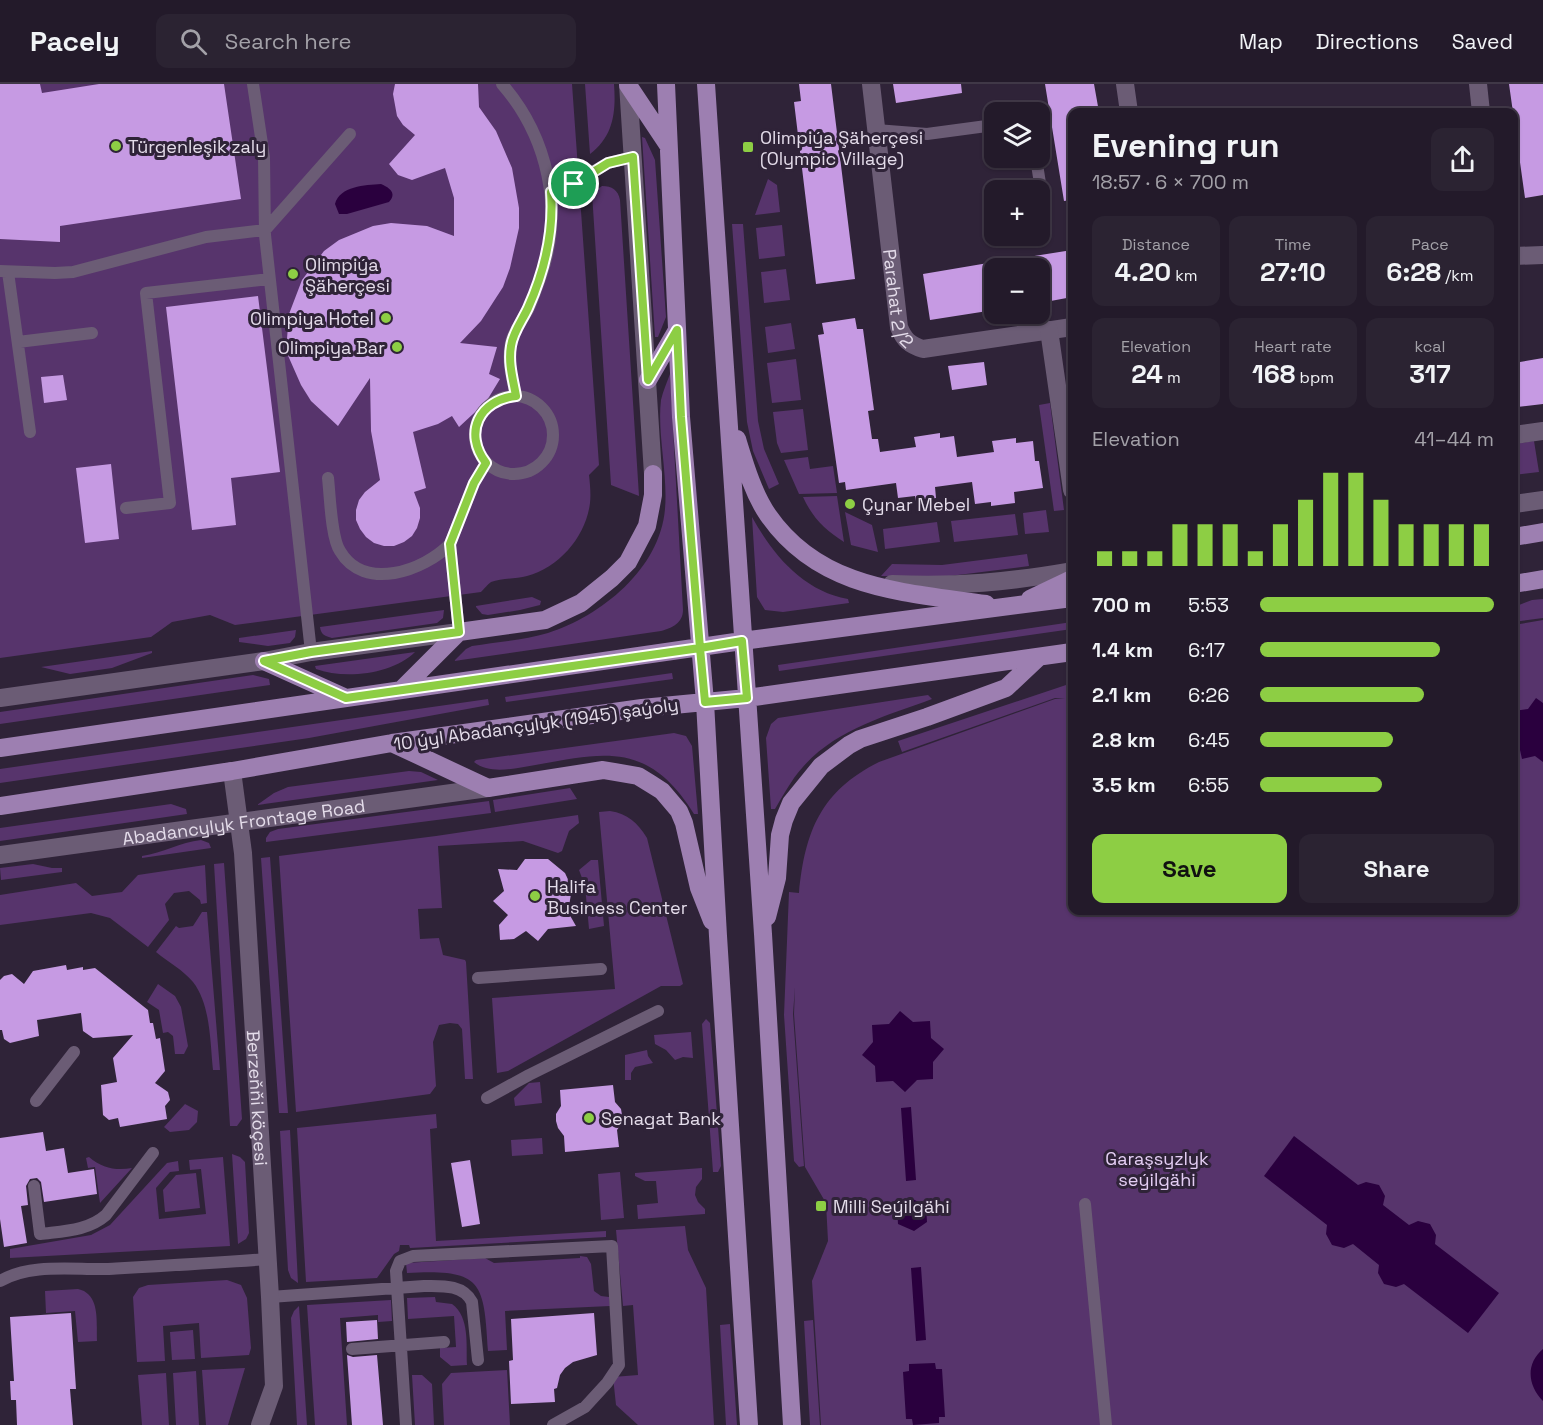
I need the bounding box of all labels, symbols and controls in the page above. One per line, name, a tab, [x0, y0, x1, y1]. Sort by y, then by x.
search box	[156, 14, 576, 68]
text: Pacely	[30, 23, 120, 59]
icon: search	[177, 25, 210, 58]
text: Search here	[225, 27, 352, 55]
text: Map	[1239, 28, 1283, 55]
text: Directions	[1316, 28, 1419, 55]
text: Saved	[1452, 28, 1513, 55]
map controls	[984, 102, 1050, 324]
button: layers	[984, 102, 1050, 168]
text: Evening run	[1092, 125, 1280, 167]
place label: Olimpiýa Şäherçesi (Olympic Village)	[760, 126, 923, 170]
button: share	[1431, 128, 1494, 191]
place label: Türgenleşik zaly	[128, 135, 266, 158]
marker: Türgenleşik zaly	[109, 139, 123, 153]
marker: Olimpiýa Şäherçesi (Olympic Village)	[741, 140, 755, 154]
pin	[548, 158, 599, 209]
icon: arrive	[557, 167, 590, 200]
text: 18:57 · 6 × 700 m	[1092, 169, 1249, 195]
button: +	[984, 180, 1050, 246]
text: Distance	[1122, 234, 1190, 255]
text: Time	[1275, 234, 1311, 255]
text: Pace	[1411, 234, 1449, 255]
street label: Parahat 2/2	[879, 248, 919, 353]
place label: Olimpiýa Şäherçesi	[305, 253, 390, 297]
text: 4.20	[1114, 255, 1171, 289]
text: 27:10	[1260, 255, 1326, 289]
text: 6:28	[1386, 255, 1441, 289]
button: −	[984, 258, 1050, 324]
text: km	[1171, 265, 1198, 286]
text: /km	[1441, 265, 1474, 286]
marker: Olimpiýa Şäherçesi	[286, 267, 300, 281]
place label: Olimpiya Hotel	[250, 307, 374, 330]
marker: Olimpiya Hotel	[379, 311, 393, 325]
place label: Olimpiya Bar	[278, 336, 385, 359]
text: Elevation	[1121, 336, 1191, 357]
text: Heart rate	[1254, 336, 1332, 357]
text: kcal	[1415, 336, 1445, 357]
marker: Olimpiya Bar	[390, 340, 404, 354]
text: 24	[1131, 357, 1163, 391]
text: 168	[1252, 357, 1295, 391]
text: 317	[1409, 357, 1451, 391]
text: m	[1163, 367, 1181, 388]
text: bpm	[1295, 367, 1334, 388]
text: Elevation	[1092, 426, 1180, 452]
text: 41–44 m	[1414, 426, 1494, 452]
place label: Çynar Mebel	[862, 493, 970, 516]
marker: Çynar Mebel	[843, 497, 857, 511]
text: 700 m	[1092, 592, 1151, 618]
text: 5:53	[1188, 592, 1229, 618]
text: 1.4 km	[1092, 637, 1153, 663]
text: 6:17	[1188, 637, 1225, 663]
text: 2.1 km	[1092, 682, 1151, 708]
text: 6:26	[1188, 682, 1230, 708]
street label: 10 ýyl Abadançylyk (1945) şaýoly	[392, 693, 680, 755]
text: 2.8 km	[1092, 727, 1155, 753]
text: 6:45	[1188, 727, 1230, 753]
text: 3.5 km	[1092, 772, 1156, 798]
text: 6:55	[1188, 772, 1229, 798]
street label: Abadancylyk Frontage Road	[121, 793, 367, 850]
button: Save	[1092, 834, 1287, 903]
button: Share	[1299, 834, 1494, 903]
place label: Halifa Business Center	[547, 875, 688, 919]
marker: Halifa Business Center	[528, 889, 542, 903]
street label: Berzeňňi köçesi	[242, 1029, 273, 1166]
place label: Senagat Bank	[601, 1107, 721, 1130]
marker: Senagat Bank	[582, 1111, 596, 1125]
park label: Garaşsyzlyk seýilgähi	[1105, 1147, 1209, 1191]
place label: Milli Seýilgähi	[833, 1195, 950, 1218]
marker: Milli Seýilgähi	[814, 1199, 828, 1213]

